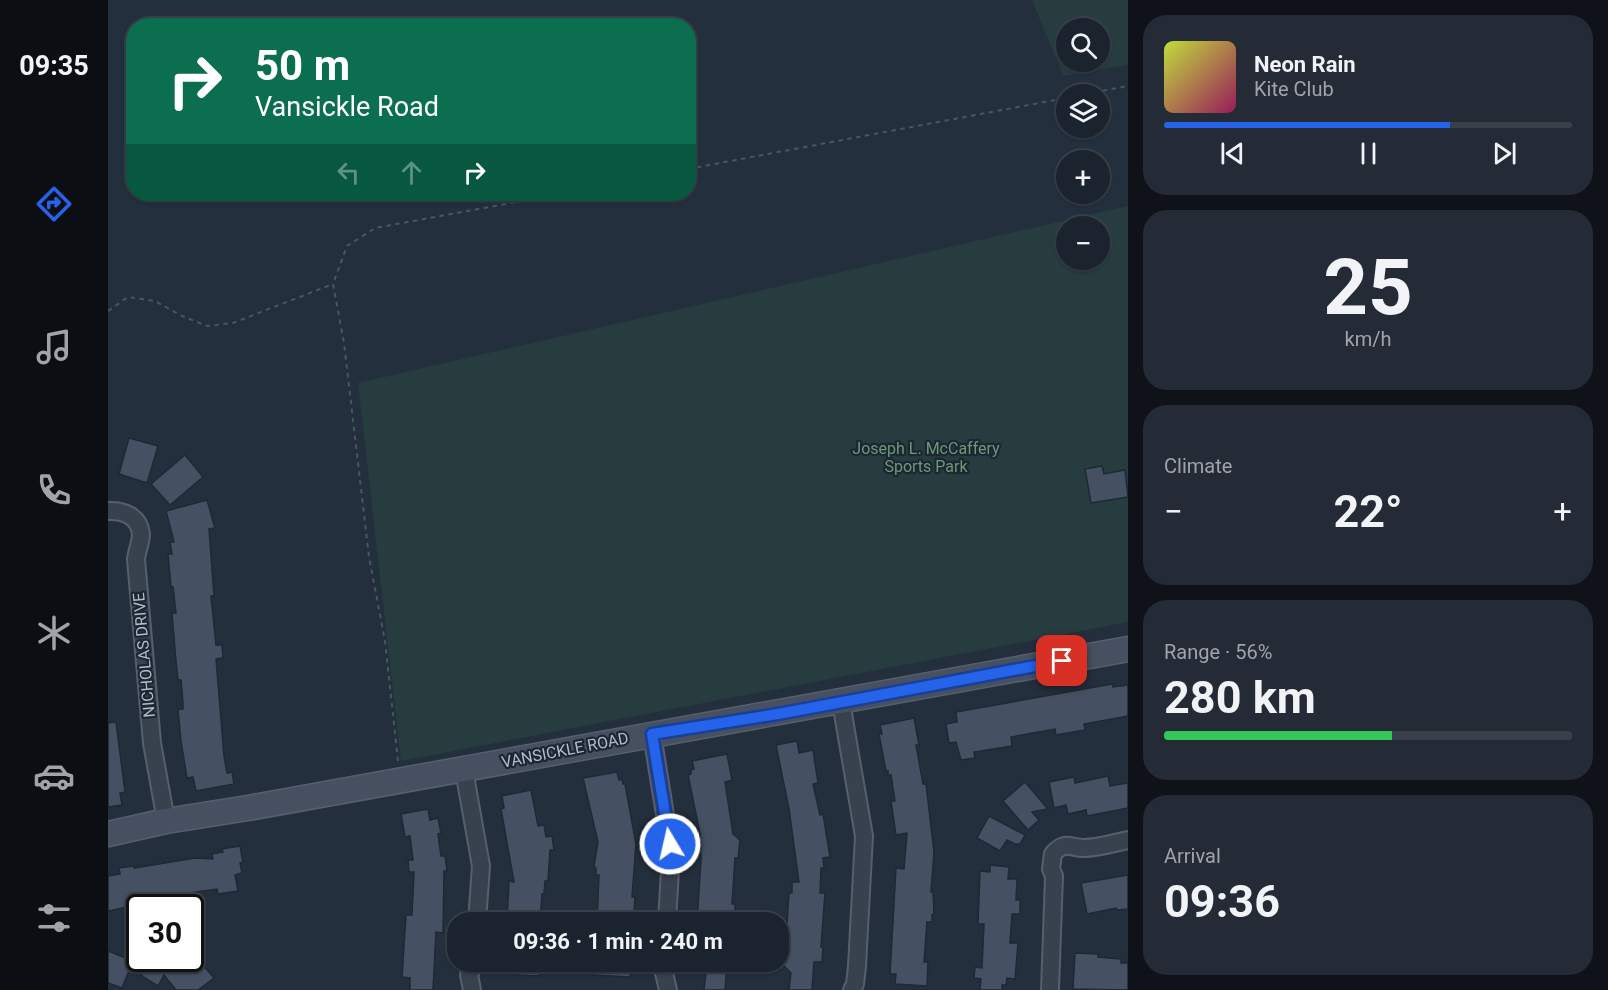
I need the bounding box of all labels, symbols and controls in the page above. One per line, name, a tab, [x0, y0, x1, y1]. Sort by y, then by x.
map controls	[1056, 18, 1110, 270]
button: search	[1056, 18, 1110, 72]
text: 50 m	[255, 41, 350, 90]
icon: right	[156, 42, 234, 120]
text: 09:35	[19, 50, 89, 82]
text: Neon Rain	[1254, 52, 1356, 77]
text: Kite Club	[1254, 77, 1334, 101]
button: layers	[1056, 84, 1110, 138]
text: Vansickle Road	[255, 91, 439, 123]
icon: previous	[1216, 137, 1249, 170]
icon: pause	[1352, 137, 1385, 170]
icon: next	[1488, 137, 1521, 170]
button: +	[1056, 150, 1110, 204]
icon: left	[332, 156, 365, 189]
icon: ahead	[395, 156, 428, 189]
icon: right	[458, 156, 491, 189]
icon: directions	[33, 183, 75, 225]
button: −	[1056, 216, 1110, 270]
text: 25	[1323, 242, 1413, 333]
icon: music	[33, 326, 75, 368]
text: km/h	[1345, 327, 1391, 351]
park label: Joseph L. McCaffery Sports Park	[852, 439, 1000, 476]
text: Climate	[1164, 454, 1232, 478]
icon: phone	[33, 469, 75, 511]
text: 22°	[1333, 485, 1403, 538]
text: −	[1164, 492, 1183, 531]
text: +	[1553, 492, 1572, 531]
street label: NICHOLAS DRIVE	[129, 592, 159, 718]
icon: climate	[33, 612, 75, 654]
pin	[1036, 635, 1087, 686]
text: Range · 56%	[1164, 640, 1272, 664]
icon: arrive	[1045, 644, 1078, 677]
text: 280 km	[1164, 671, 1316, 724]
street label: VANSICKLE ROAD	[500, 728, 630, 772]
icon: car	[33, 755, 75, 797]
position arrow	[638, 812, 702, 876]
text: Arrival	[1164, 844, 1221, 868]
text: 09:36	[1164, 875, 1280, 928]
speed limit sign: 30	[126, 894, 204, 972]
icon: filters	[33, 897, 75, 939]
text: 09:36 · 1 min · 240 m	[513, 929, 723, 954]

